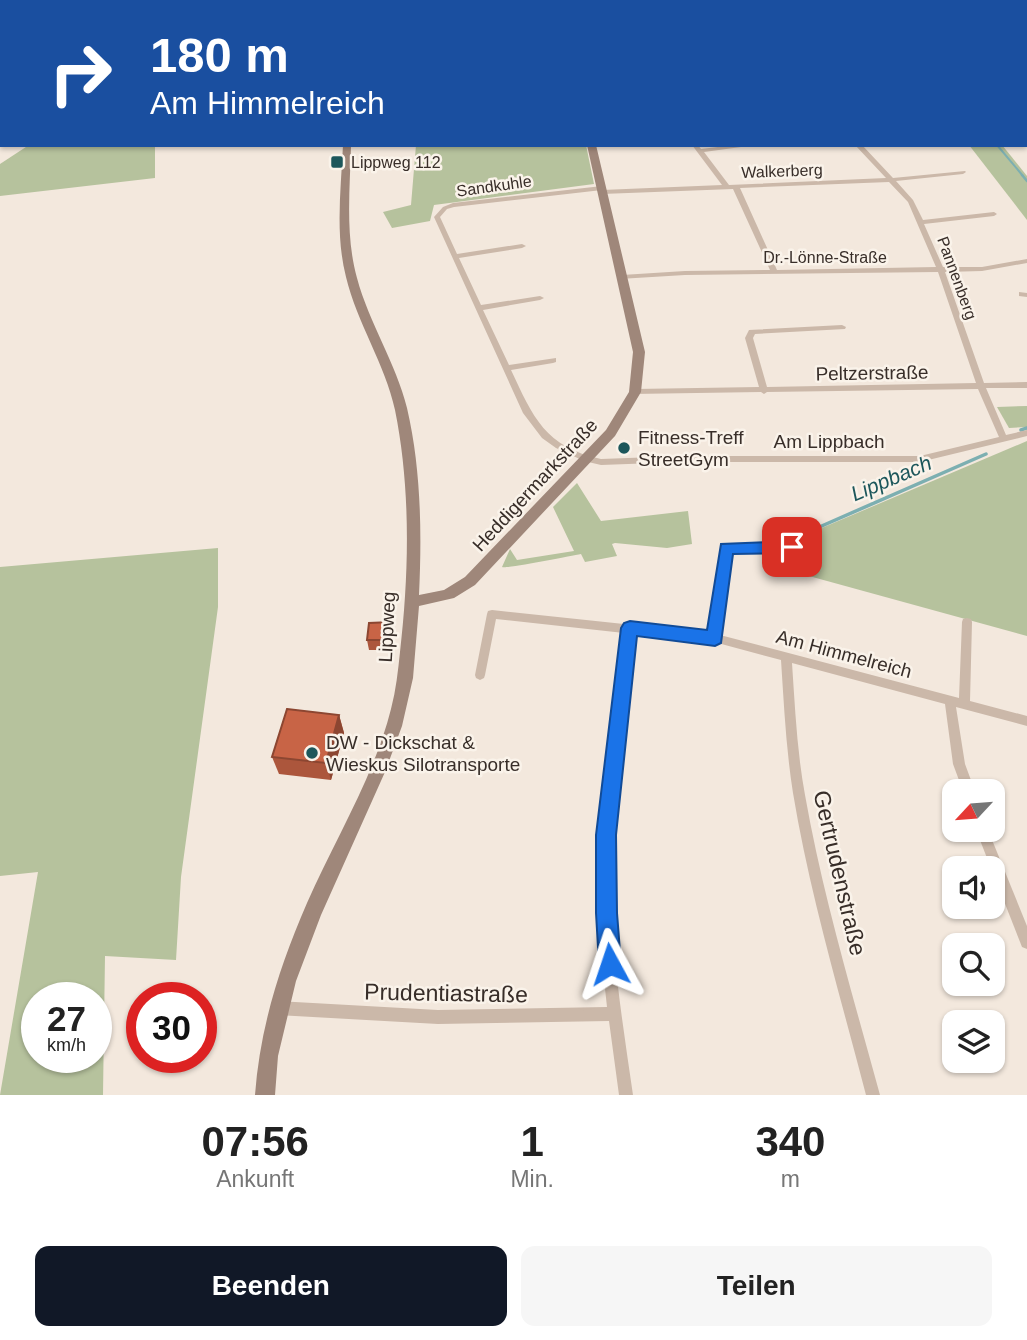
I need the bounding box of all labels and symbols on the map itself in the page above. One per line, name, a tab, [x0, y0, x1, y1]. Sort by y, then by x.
marker: Lippweg 112	[329, 154, 345, 170]
place label: Lippweg 112	[351, 154, 441, 171]
street label: Walkerberg	[741, 161, 823, 181]
street label: Sandkuhle	[455, 172, 533, 200]
street label: Pannenberg	[934, 234, 980, 322]
street label: Dr.-Lönne-Straße	[763, 249, 887, 266]
street label: Peltzerstraße	[815, 362, 929, 384]
street label: Heddigermarkstraße	[468, 415, 602, 555]
place label: Fitness-Treff StreetGym	[638, 427, 744, 470]
street label: Am Lippbach	[774, 431, 884, 452]
marker: Fitness-Treff StreetGym	[616, 440, 632, 456]
water label: Lippbach	[847, 451, 935, 505]
pin	[762, 517, 822, 577]
street label: Lippweg	[375, 591, 399, 663]
street label: Am Himmelreich	[774, 626, 914, 682]
place label: DW - Dickschat & Wieskus Silotransporte	[326, 732, 520, 775]
marker: DW - Dickschat & Wieskus Silotransporte	[304, 745, 320, 761]
north arrow	[942, 779, 1004, 842]
street label: Gertrudenstraße	[808, 788, 872, 958]
position arrow	[573, 927, 647, 1001]
street label: Prudentiastraße	[364, 979, 528, 1007]
speed limit sign: 30	[126, 982, 217, 1073]

